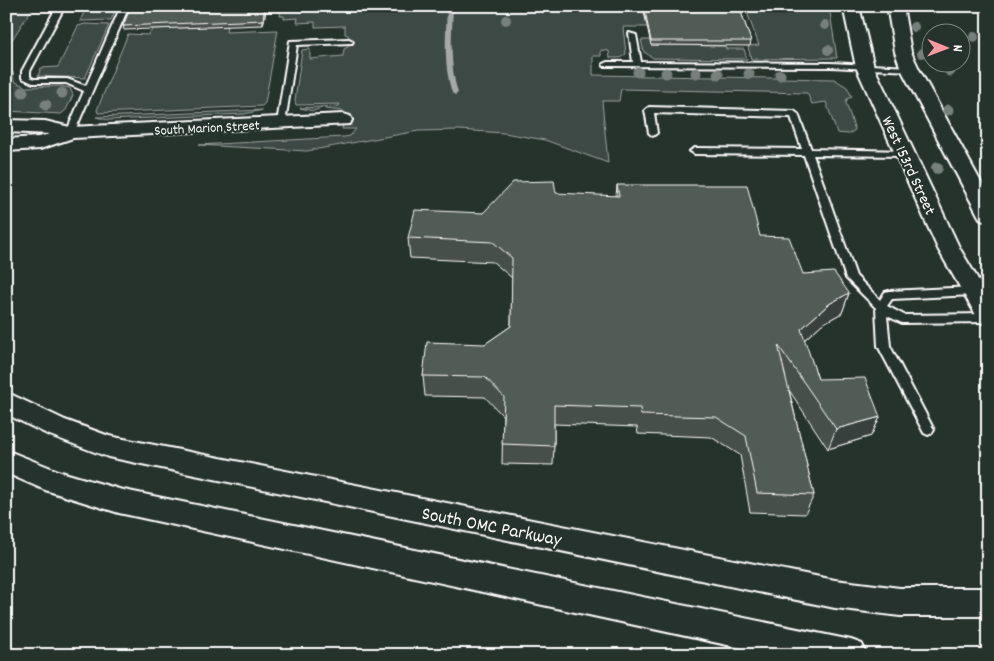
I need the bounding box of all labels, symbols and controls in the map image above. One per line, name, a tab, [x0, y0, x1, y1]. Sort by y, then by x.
north arrow	[922, 22, 972, 72]
text: N	[947, 45, 967, 52]
street label: West 153rd Street	[875, 113, 941, 219]
street label: South Marion Street	[154, 116, 260, 142]
street label: South OMC Parkway	[419, 502, 564, 555]

